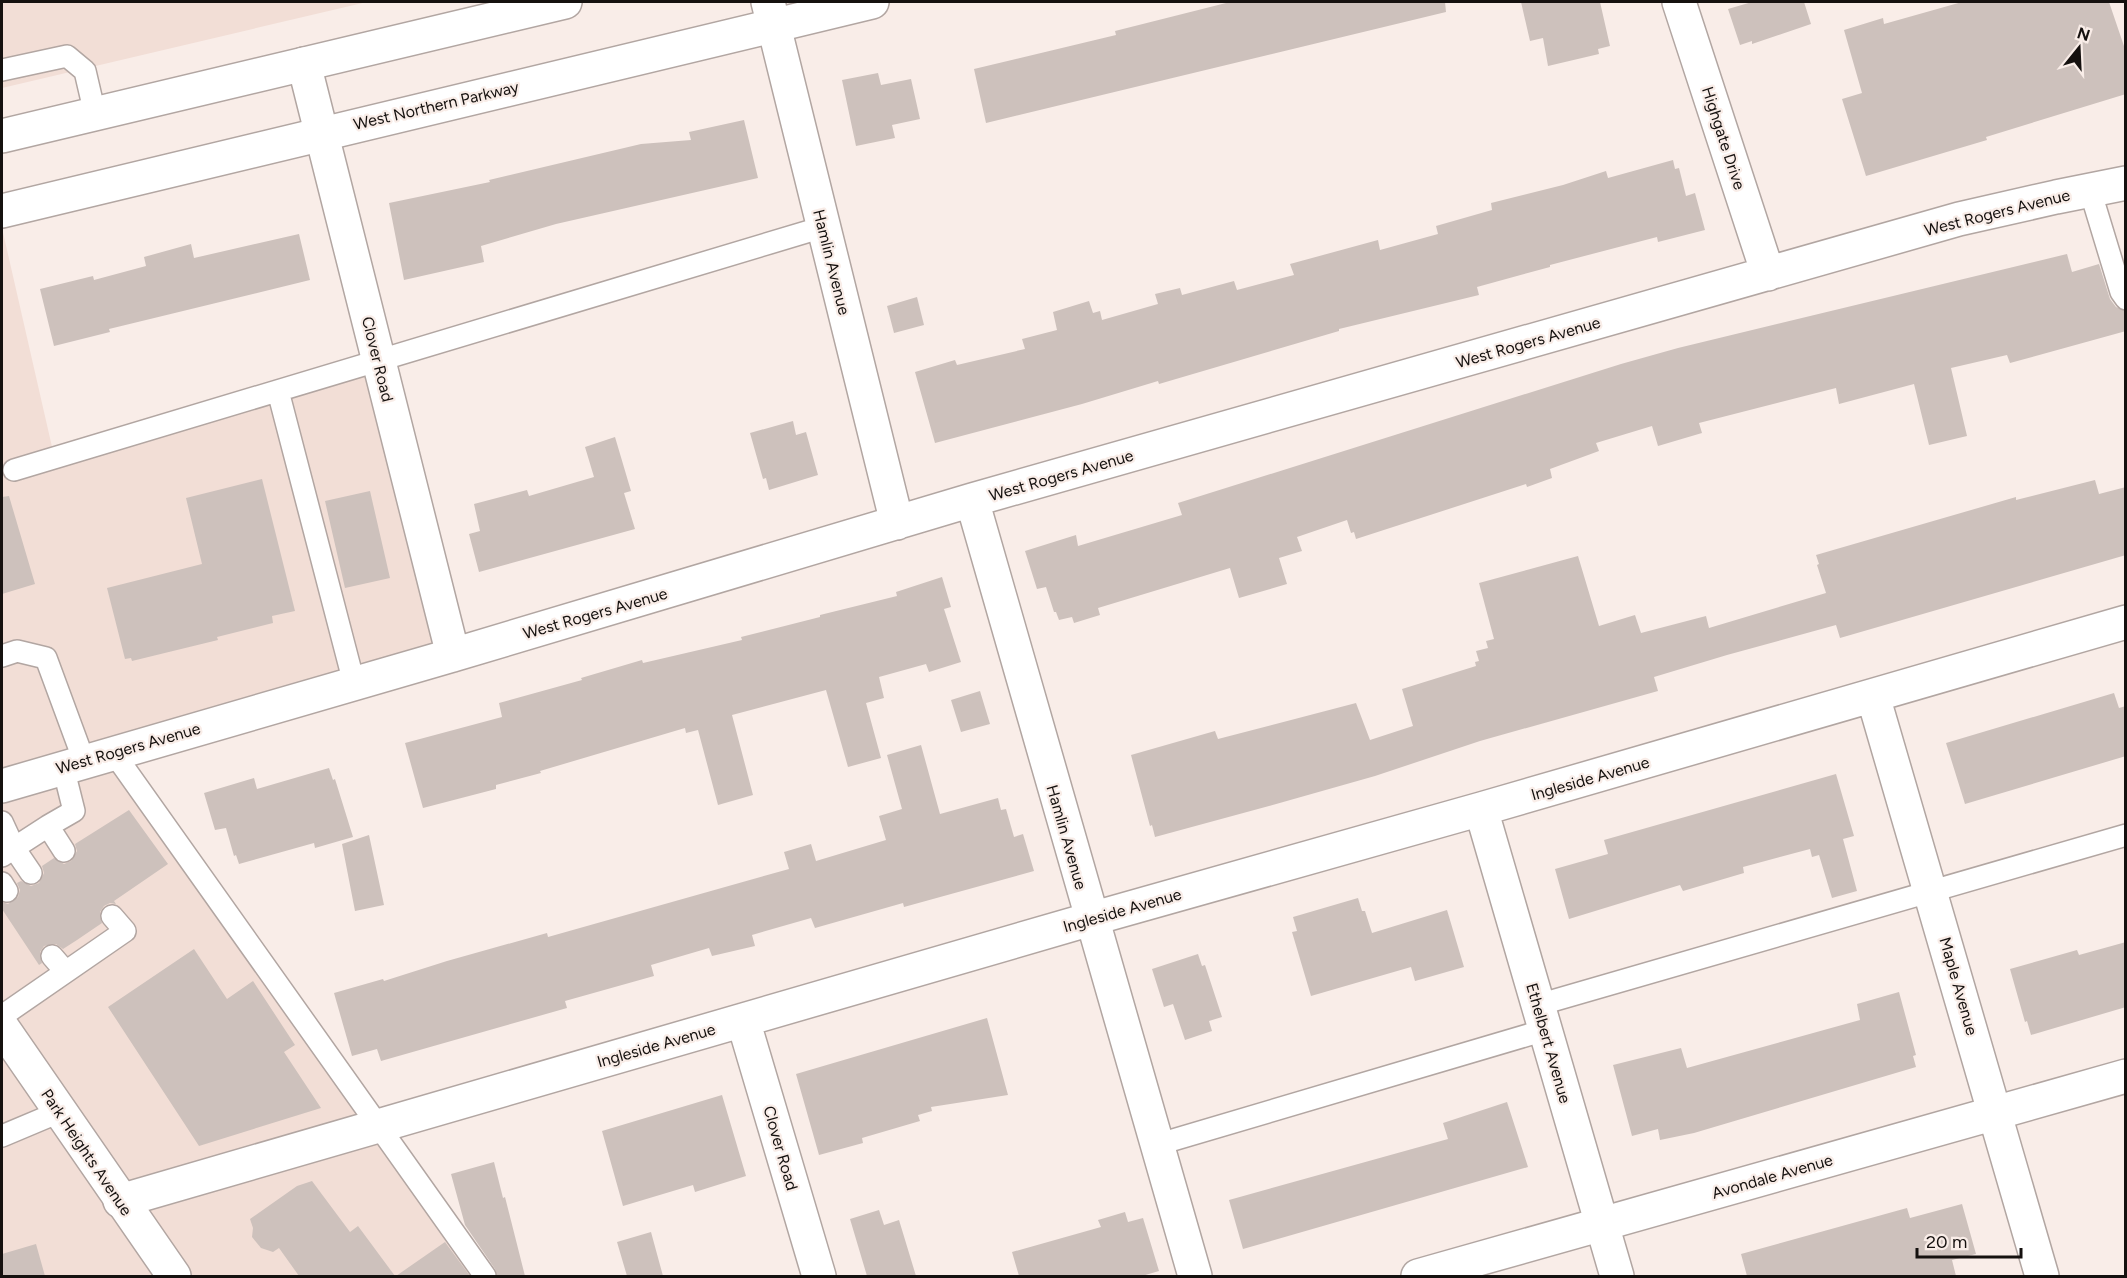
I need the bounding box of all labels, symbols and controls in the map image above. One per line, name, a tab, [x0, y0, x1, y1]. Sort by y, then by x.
north arrow	[2049, 18, 2109, 78]
text: N	[2075, 23, 2092, 45]
street label: West Northern Parkway	[352, 77, 521, 134]
street label: Highgate Drive	[1698, 84, 1749, 192]
street label: West Rogers Avenue	[1922, 185, 2072, 240]
street label: Hamlin Avenue	[809, 207, 854, 317]
street label: West Rogers Avenue	[1454, 313, 1603, 372]
street label: Clover Road	[358, 315, 397, 404]
street label: West Rogers Avenue	[987, 446, 1136, 505]
street label: West Rogers Avenue	[521, 584, 670, 643]
street label: West Rogers Avenue	[54, 719, 203, 778]
street label: Ingleside Avenue	[1529, 752, 1652, 804]
street label: Hamlin Avenue	[1043, 783, 1091, 892]
street label: Ingleside Avenue	[1061, 884, 1184, 936]
street label: Maple Avenue	[1935, 935, 1982, 1038]
street label: Ethelbert Avenue	[1522, 981, 1575, 1106]
street label: Ingleside Avenue	[595, 1019, 718, 1071]
street label: Park Heights Avenue	[37, 1085, 136, 1219]
street label: Clover Road	[759, 1104, 802, 1193]
street label: Avondale Avenue	[1710, 1150, 1835, 1203]
scale bar	[1917, 1221, 2020, 1259]
text: 20 m	[1926, 1231, 1967, 1253]

